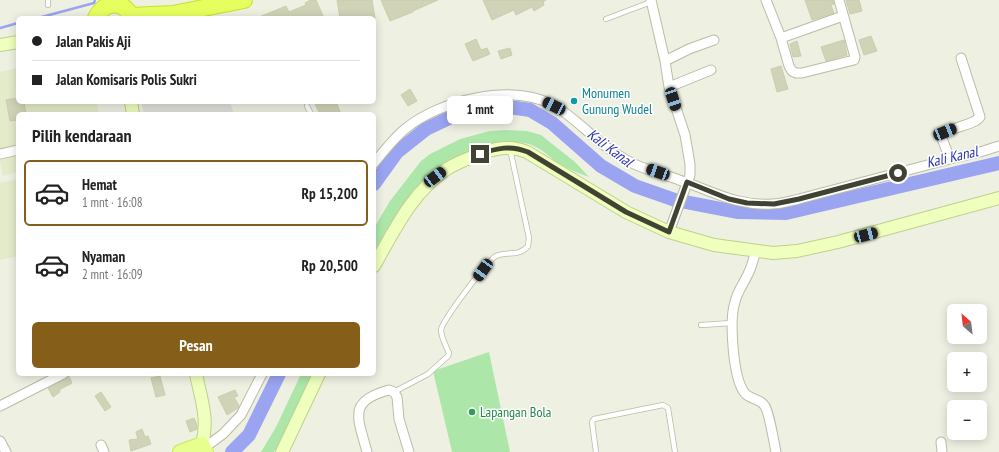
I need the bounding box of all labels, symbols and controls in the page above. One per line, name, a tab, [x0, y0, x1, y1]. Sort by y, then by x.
text: Jalan Pakis Aji	[56, 32, 131, 51]
text: Jalan Komisaris Polis Sukri	[56, 70, 197, 89]
place label: Monumen Gunung Wudel	[582, 84, 653, 118]
car	[664, 86, 682, 112]
car	[541, 95, 567, 117]
callout: 1 mnt	[447, 96, 513, 124]
marker: Monumen Gunung Wudel	[569, 96, 579, 106]
text: 1 mnt	[466, 101, 494, 118]
car	[932, 122, 958, 142]
text: Pilih kendaraan	[32, 124, 132, 147]
water label: Kali Kanal	[584, 124, 638, 172]
water label: Kali Kanal	[924, 141, 981, 172]
route end	[471, 145, 489, 163]
car	[645, 162, 671, 182]
route start	[889, 164, 907, 182]
car	[422, 165, 448, 189]
icon: car	[34, 175, 70, 211]
text: Hemat	[82, 175, 117, 194]
text: Rp 15,200	[302, 184, 358, 203]
text: 1 mnt · 16:08	[82, 194, 143, 211]
car	[853, 226, 879, 244]
icon: car	[34, 247, 70, 283]
text: Nyaman	[82, 247, 125, 266]
text: Rp 20,500	[302, 256, 358, 275]
car	[471, 257, 495, 283]
text: 2 mnt · 16:09	[82, 266, 143, 283]
north arrow	[947, 304, 987, 344]
map controls	[947, 304, 987, 440]
button: Pesan	[32, 322, 360, 368]
button: +	[947, 352, 987, 392]
button: −	[947, 400, 987, 440]
place label: Lapangan Bola	[480, 403, 551, 421]
marker: Lapangan Bola	[467, 407, 477, 417]

